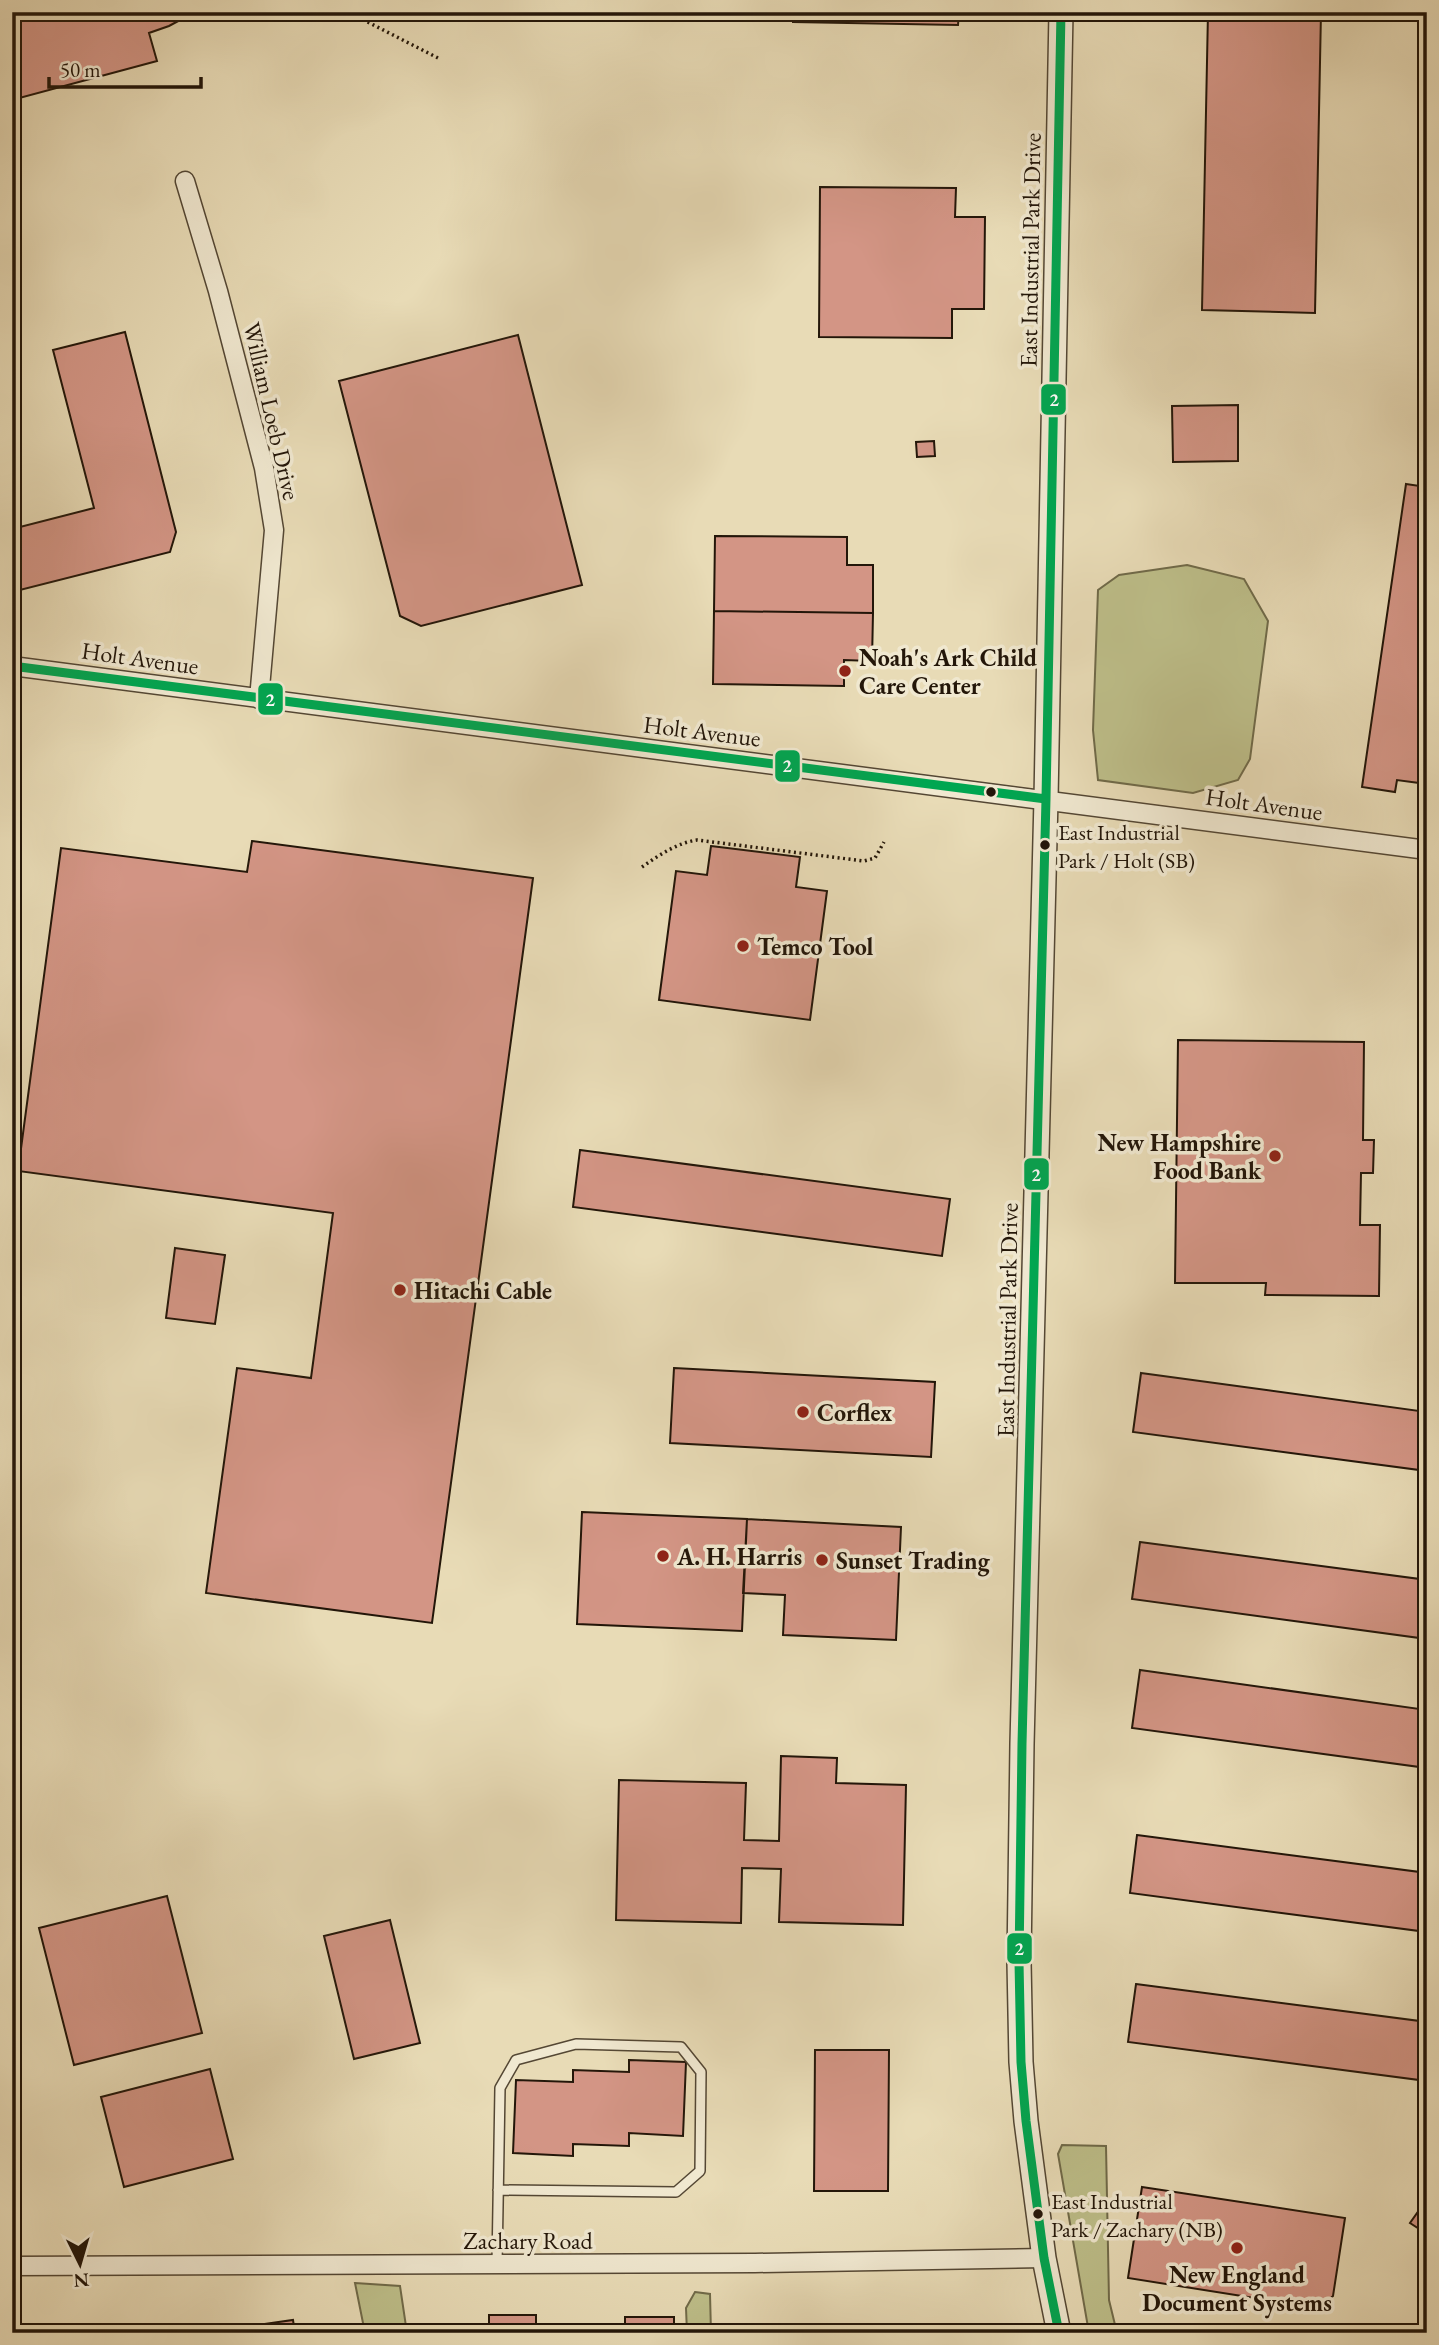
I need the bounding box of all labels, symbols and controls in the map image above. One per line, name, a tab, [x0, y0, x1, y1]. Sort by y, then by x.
scale bar	[49, 46, 201, 90]
text: 50 m	[60, 56, 101, 83]
street label: East Industrial Park Drive	[1012, 132, 1048, 368]
street label: William Loeb Drive	[236, 319, 308, 503]
line badge: 2	[1040, 383, 1067, 416]
text: 2	[1049, 387, 1059, 412]
street label: Holt Avenue	[79, 634, 201, 682]
place label: Noah's Ark Child Care Center	[859, 642, 1038, 701]
marker: Noah's Ark Child Care Center	[837, 663, 853, 679]
line badge: 2	[257, 682, 284, 716]
text: 2	[265, 687, 275, 712]
street label: Holt Avenue	[642, 708, 762, 754]
line badge: 2	[774, 749, 801, 783]
text: 2	[782, 753, 792, 778]
street label: Holt Avenue	[1203, 780, 1325, 828]
unlabelled marker	[984, 785, 998, 799]
place label: East Industrial Park / Holt (SB)	[1058, 818, 1195, 875]
marker: East Industrial Park / Holt (SB)	[1038, 838, 1052, 852]
place label: Temco Tool	[757, 931, 873, 962]
marker: Temco Tool	[735, 938, 751, 954]
place label: New Hampshire Food Bank	[1098, 1127, 1262, 1186]
marker: New Hampshire Food Bank	[1267, 1148, 1283, 1164]
line badge: 2	[1023, 1157, 1050, 1191]
text: 2	[1031, 1162, 1041, 1187]
street label: East Industrial Park Drive	[989, 1202, 1025, 1438]
place label: Hitachi Cable	[414, 1275, 552, 1306]
marker: Hitachi Cable	[392, 1282, 408, 1298]
place label: Corflex	[817, 1397, 892, 1428]
marker: Corflex	[795, 1404, 811, 1420]
place label: A. H. Harris	[676, 1541, 802, 1572]
place label: Sunset Trading	[836, 1545, 991, 1577]
marker: A. H. Harris	[655, 1548, 671, 1564]
marker: Sunset Trading	[814, 1552, 830, 1568]
line badge: 2	[1006, 1932, 1033, 1965]
text: 2	[1014, 1936, 1024, 1961]
place label: East Industrial Park / Zachary (NB)	[1051, 2187, 1223, 2244]
marker: East Industrial Park / Zachary (NB)	[1031, 2207, 1045, 2221]
street label: Zachary Road	[463, 2225, 594, 2256]
north arrow	[46, 2230, 116, 2300]
marker: New England Document Systems	[1229, 2240, 1245, 2256]
place label: New England Document Systems	[1142, 2259, 1332, 2319]
text: N	[72, 2267, 90, 2294]

